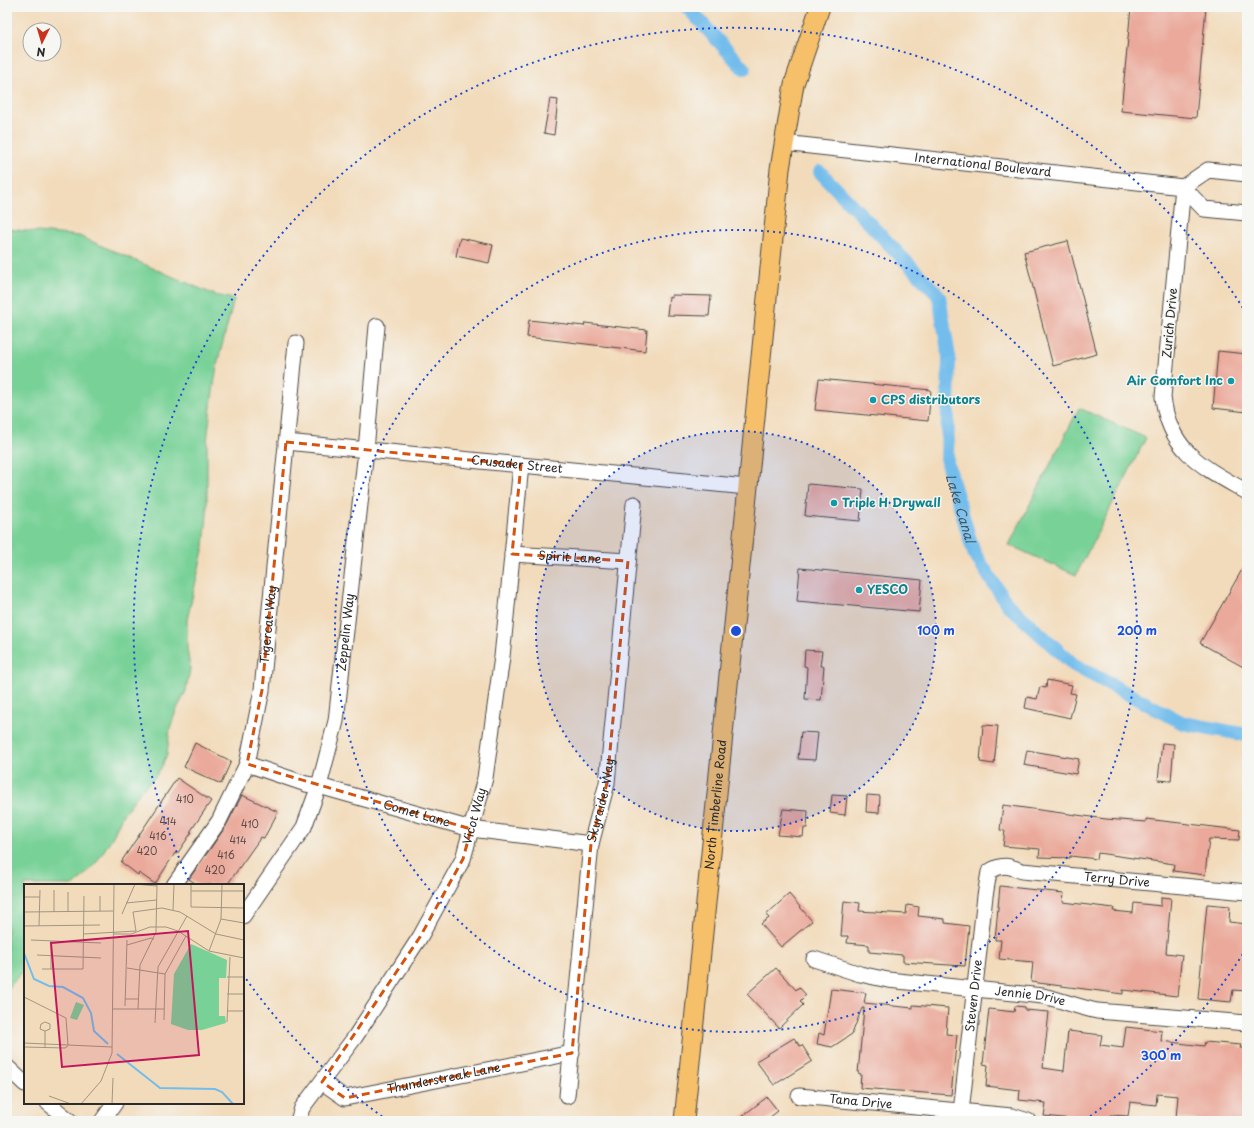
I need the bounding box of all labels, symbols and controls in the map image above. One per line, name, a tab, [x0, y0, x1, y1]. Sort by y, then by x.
north arrow	[22, 22, 62, 62]
text: N	[36, 44, 46, 61]
street label: International Boulevard	[914, 148, 1053, 181]
street label: Zurich Drive	[1157, 287, 1181, 359]
place label: Air Comfort Inc	[1127, 371, 1223, 389]
marker: Air Comfort Inc	[1226, 376, 1236, 386]
place label: CPS distributors	[881, 390, 981, 408]
marker: CPS distributors	[868, 395, 878, 405]
street label: Crusader Street	[470, 450, 564, 477]
water label: Lake Canal	[942, 471, 981, 547]
place label: Triple H Drywall	[842, 493, 941, 511]
marker: Triple H Drywall	[829, 498, 839, 508]
street label: Spirit Lane	[538, 546, 602, 567]
place label: YESCO	[867, 580, 908, 598]
street label: Tigercat Way	[255, 584, 280, 664]
marker: YESCO	[854, 585, 864, 595]
street label: Zeppelin Way	[332, 592, 358, 672]
text: 100 m	[917, 621, 955, 639]
text: 200 m	[1117, 621, 1157, 639]
centre of rings	[729, 624, 743, 638]
street label: North Timberline Road	[699, 739, 730, 870]
street label: Skyraider Way	[582, 757, 617, 844]
street label: Vicot Way	[457, 785, 490, 846]
house number: 410	[176, 791, 194, 806]
street label: Comet Lane	[381, 795, 453, 831]
house number: 414	[159, 813, 177, 828]
house number: 410	[241, 816, 259, 831]
house number: 416	[149, 828, 167, 843]
house number: 414	[229, 832, 247, 847]
house number: 420	[137, 843, 157, 858]
house number: 416	[217, 847, 235, 862]
house number: 420	[205, 862, 225, 877]
street label: Terry Drive	[1083, 867, 1151, 891]
inset map	[24, 884, 244, 1104]
street label: Steven Drive	[960, 959, 986, 1033]
street label: Jennie Drive	[994, 981, 1068, 1010]
text: 300 m	[1141, 1046, 1181, 1064]
street label: Thunderstreak Lane	[386, 1057, 502, 1097]
street label: Tana Drive	[829, 1089, 893, 1113]

